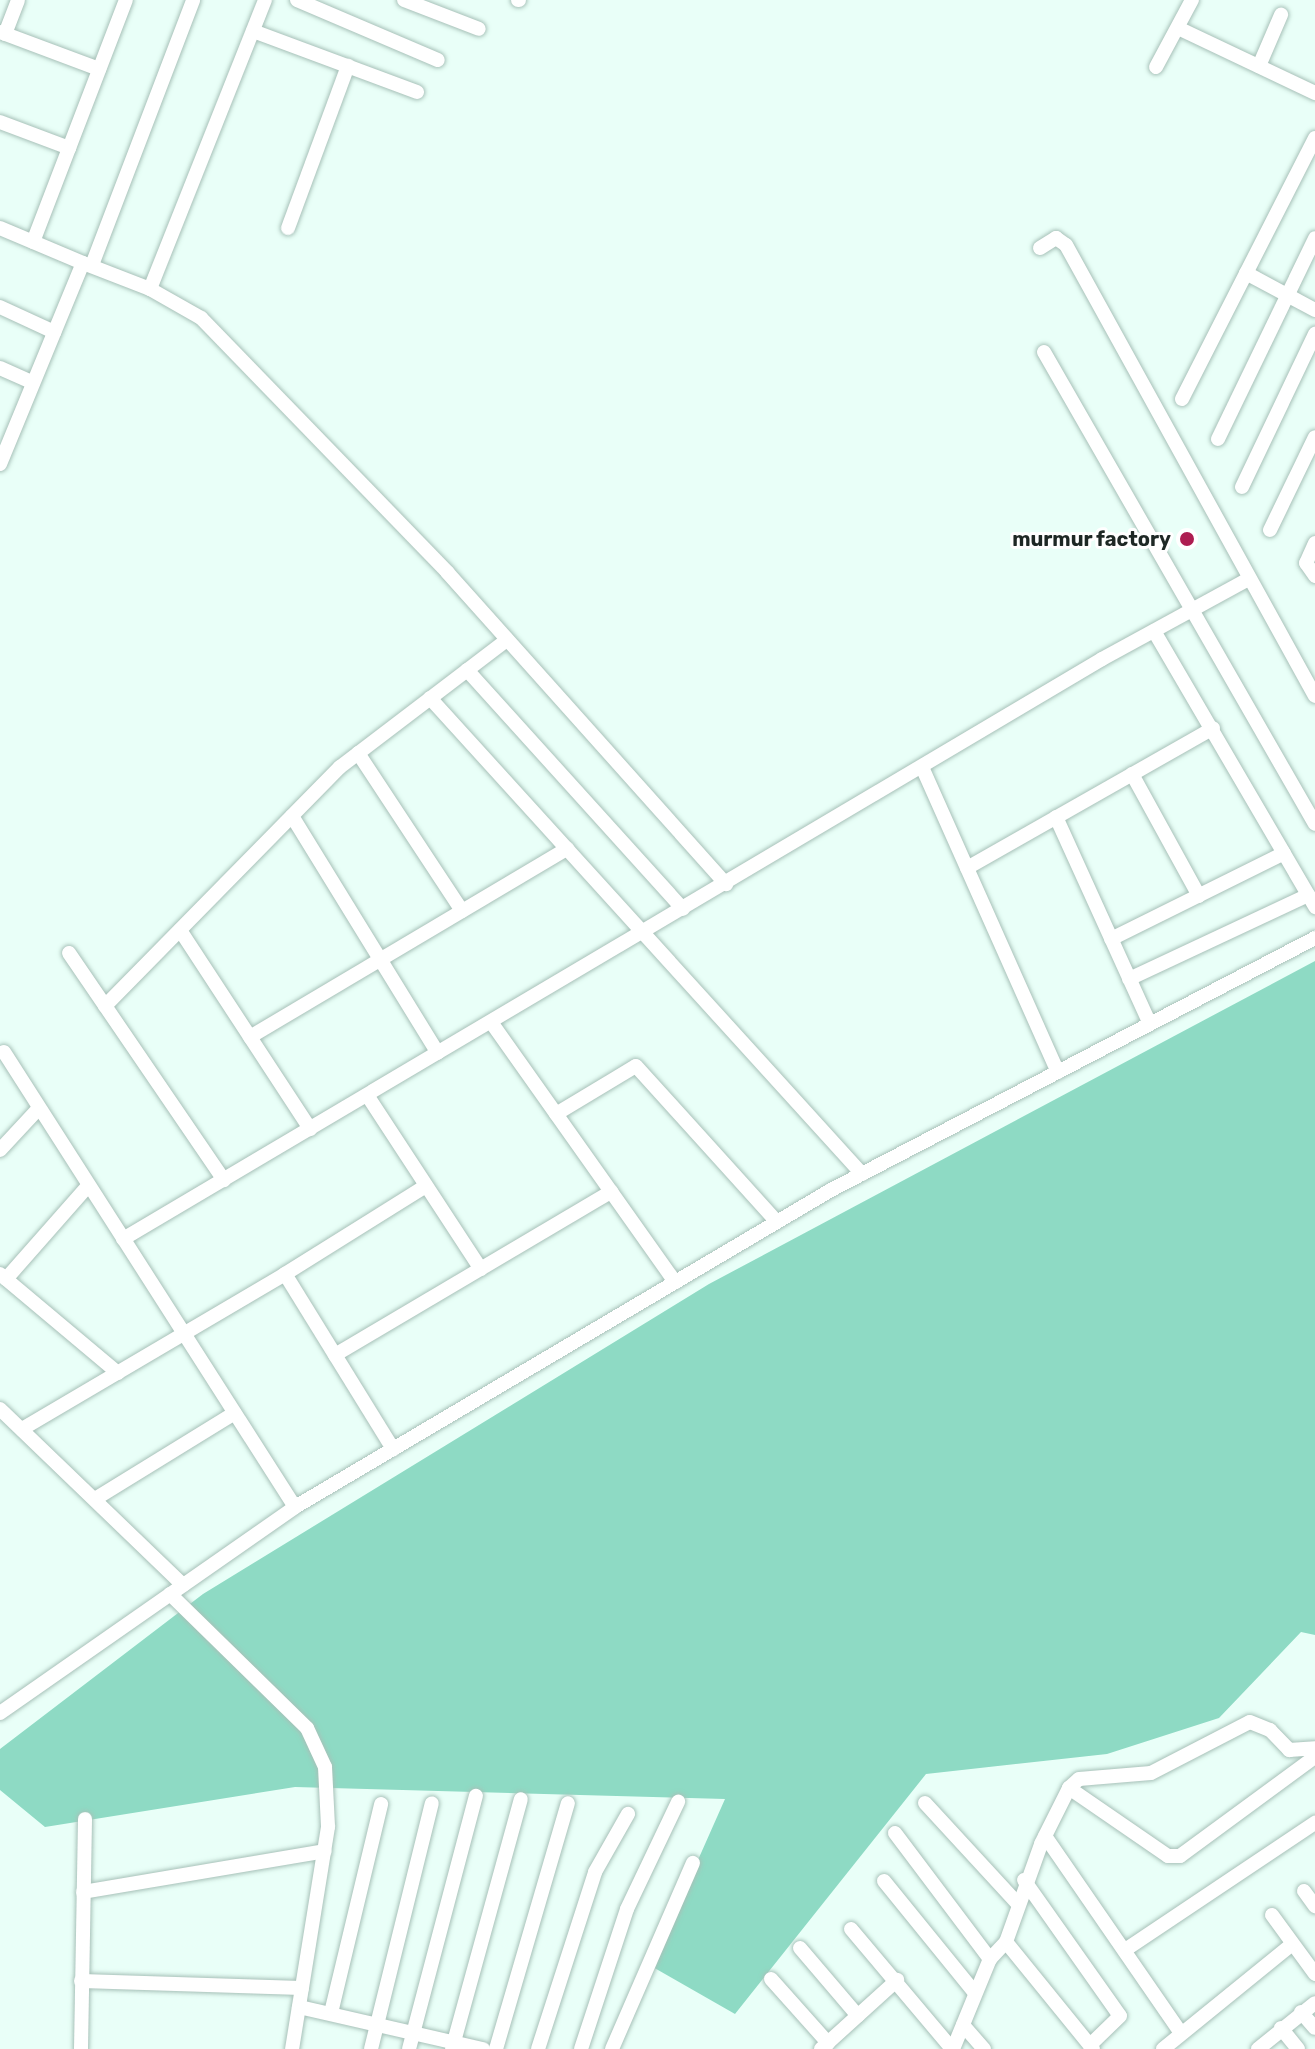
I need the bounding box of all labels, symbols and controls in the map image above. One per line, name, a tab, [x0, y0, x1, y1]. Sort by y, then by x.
place label: murmur factory	[1011, 527, 1171, 551]
marker: murmur factory	[1178, 530, 1196, 548]

